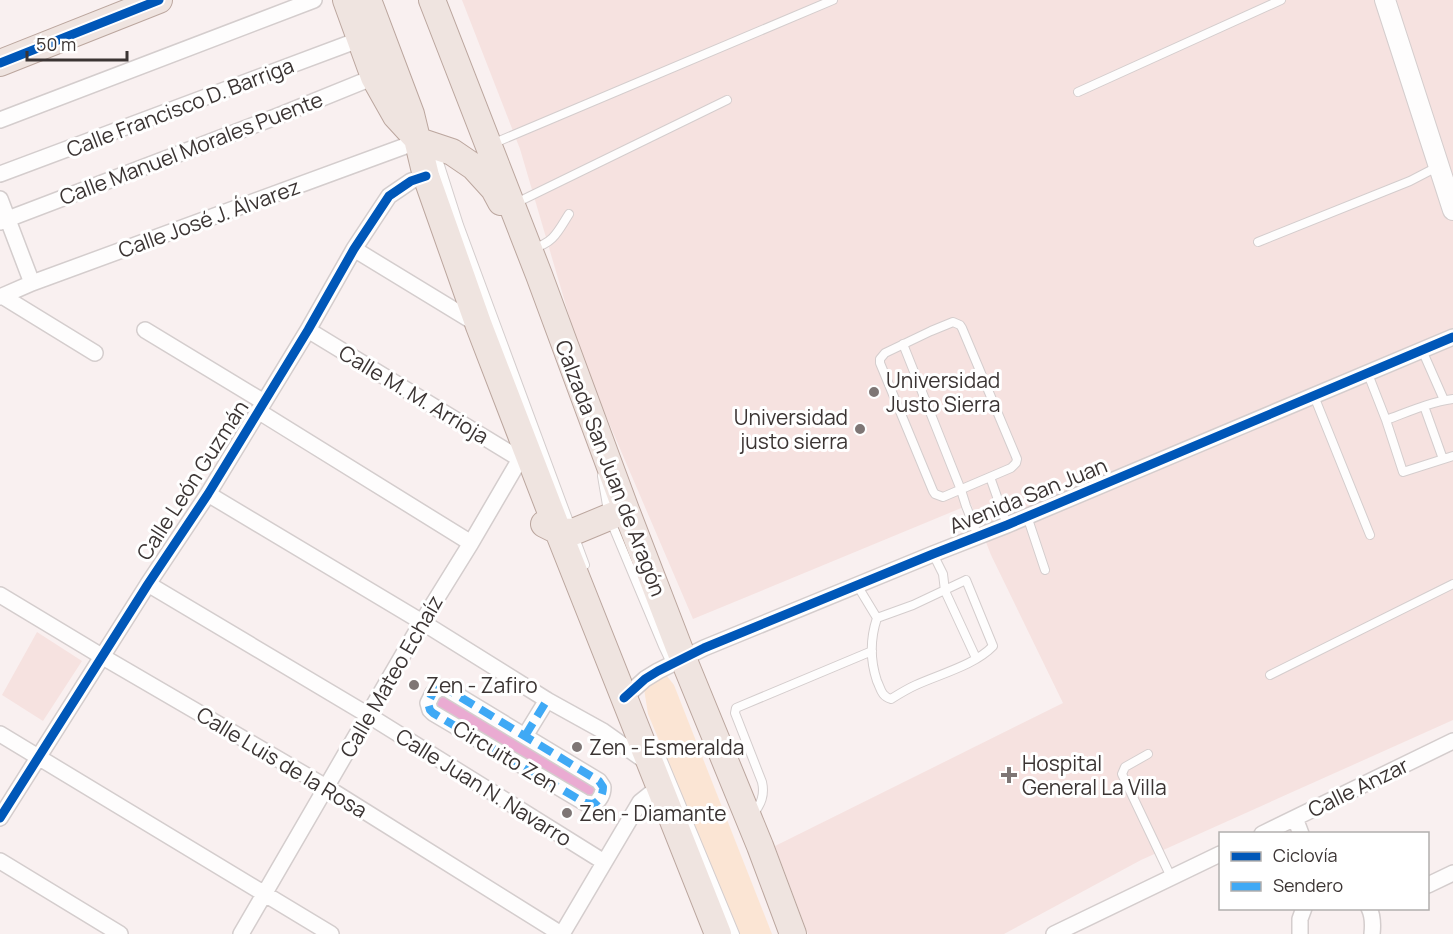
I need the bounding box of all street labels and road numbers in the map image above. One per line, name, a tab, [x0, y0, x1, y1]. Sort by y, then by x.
street label: Calle Francisco D. Barriga	[62, 51, 298, 163]
street label: Calle Manuel Morales Puente	[55, 85, 327, 211]
street label: Calle José J. Álvarez	[114, 172, 304, 264]
street label: Calzada San Juan de Aragón	[549, 336, 673, 600]
street label: Calle M. M. Arrioja	[334, 338, 494, 450]
street label: Calle León Guzmán	[130, 395, 254, 565]
street label: Avenida San Juan	[945, 451, 1111, 539]
street label: Calle Mateo Echaíz	[333, 590, 449, 762]
street label: Calle Luis de la Rosa	[192, 700, 372, 824]
street label: Circuito Zen	[448, 714, 564, 798]
street label: Calle Juan N. Navarro	[391, 722, 577, 852]
street label: Calle Anzar	[1303, 750, 1413, 823]

